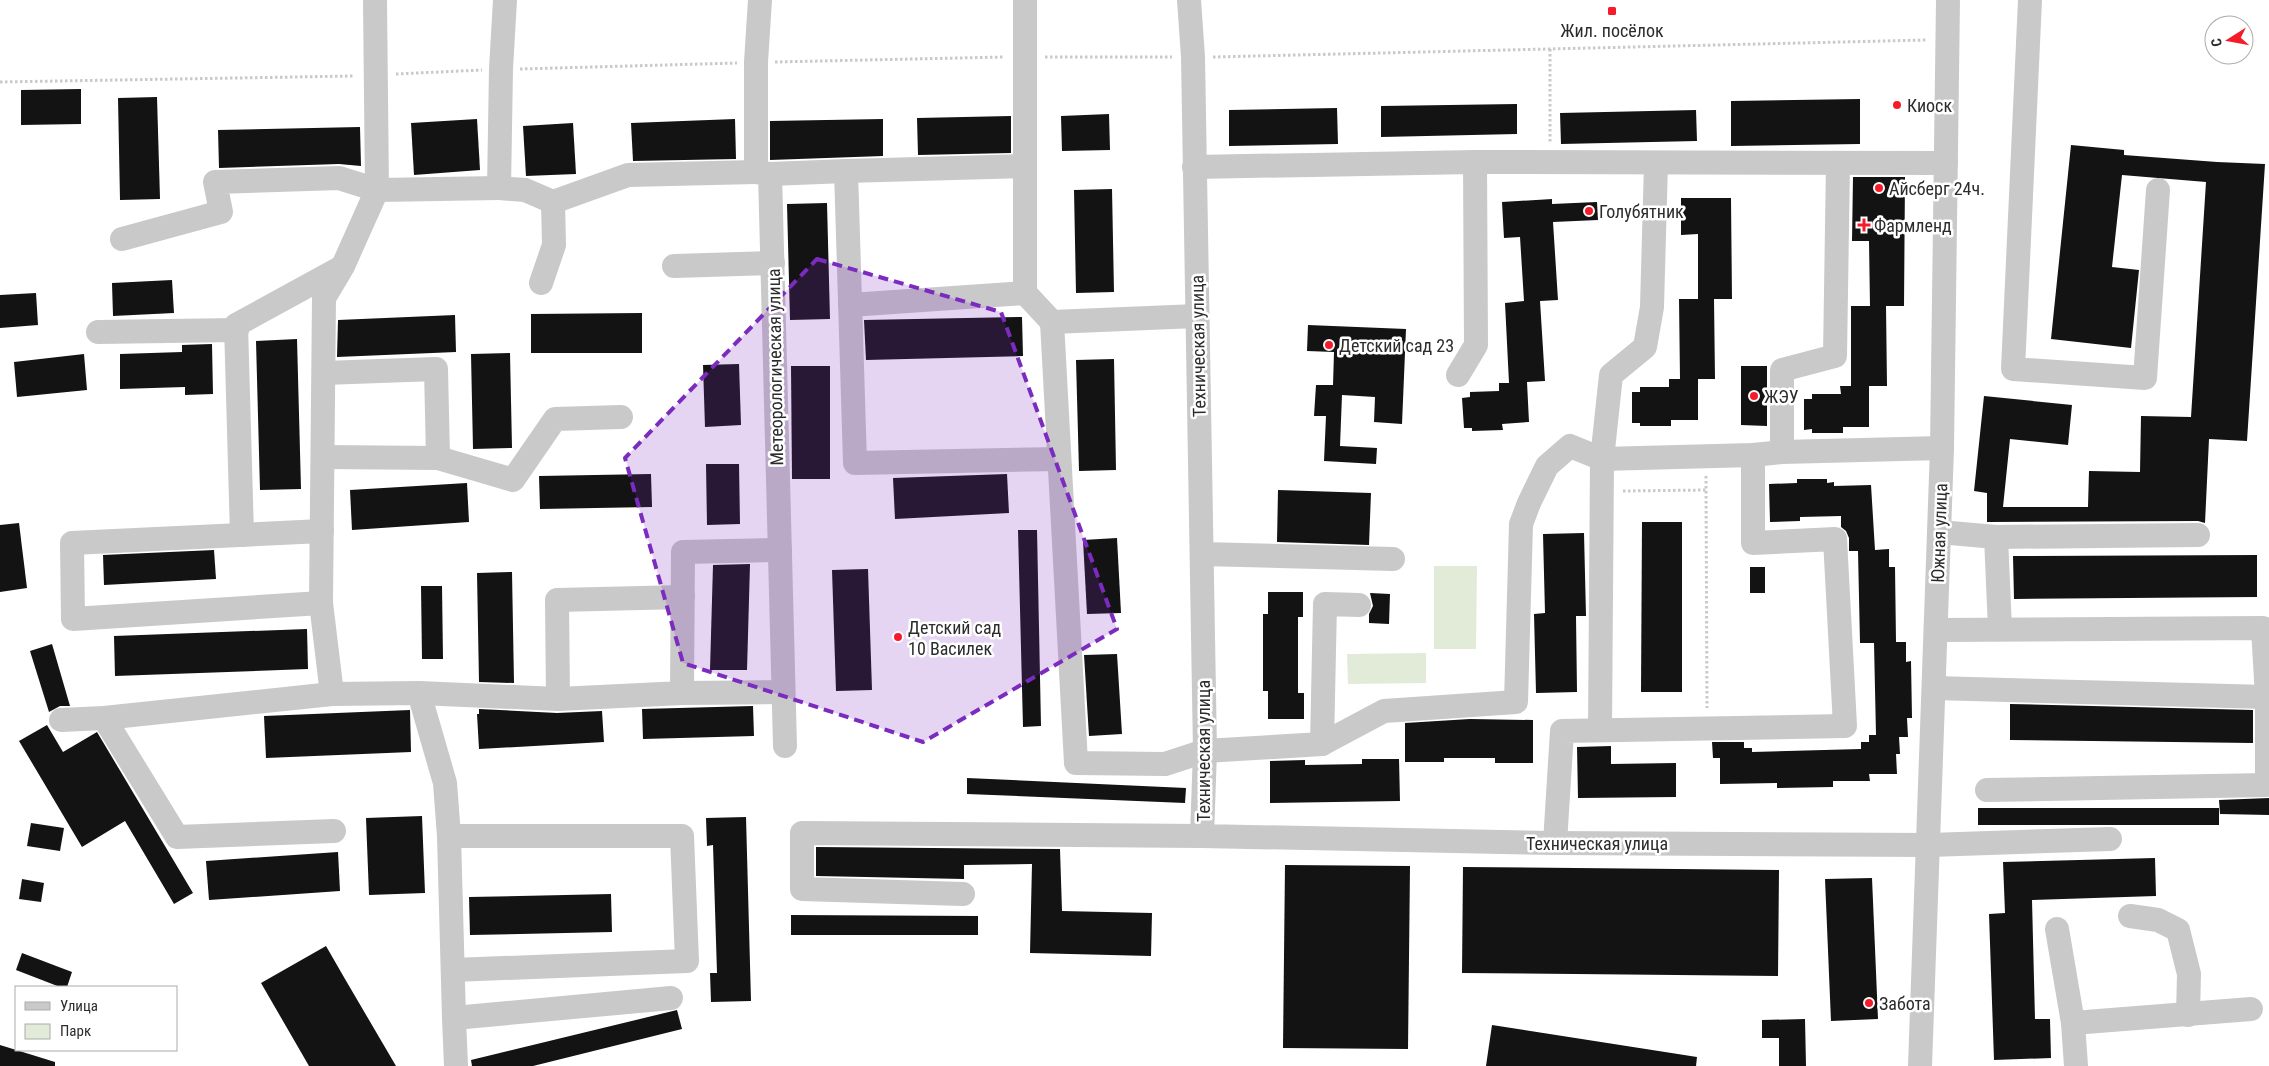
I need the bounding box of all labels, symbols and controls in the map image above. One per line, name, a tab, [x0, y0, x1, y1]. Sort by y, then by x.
marker: Жил. посёлок	[1606, 5, 1618, 17]
north arrow	[2204, 15, 2254, 65]
place label: Жил. посёлок	[1560, 20, 1664, 41]
text: С	[2208, 37, 2225, 48]
place label: Киоск	[1907, 95, 1952, 116]
marker: Киоск	[1891, 99, 1903, 111]
place label: Айсберг 24ч.	[1889, 178, 1985, 199]
marker: Айсберг 24ч.	[1873, 182, 1885, 194]
place label: Голубятник	[1599, 201, 1684, 222]
marker: Голубятник	[1583, 205, 1595, 217]
place label: Фармленд	[1874, 215, 1952, 236]
marker: Фармленд	[1858, 219, 1870, 231]
street label: Метеорологическая улица	[763, 268, 787, 466]
street label: Техническая улица	[1186, 275, 1210, 417]
place label: Детский сад 23	[1339, 335, 1454, 356]
marker: Детский сад 23	[1323, 339, 1335, 351]
place label: ЖЭУ	[1764, 386, 1799, 407]
marker: ЖЭУ	[1748, 390, 1760, 402]
street label: Южная улица	[1927, 483, 1951, 583]
place label: Детский сад 10 Василек	[908, 617, 1002, 659]
marker: Детский сад 10 Василек	[892, 631, 904, 643]
street label: Техническая улица	[1193, 680, 1214, 822]
street label: Техническая улица	[1526, 833, 1668, 854]
legend	[15, 986, 178, 1051]
place label: Забота	[1879, 993, 1931, 1014]
text: Улица	[60, 997, 98, 1015]
marker: Забота	[1863, 997, 1875, 1009]
text: Парк	[60, 1022, 91, 1040]

